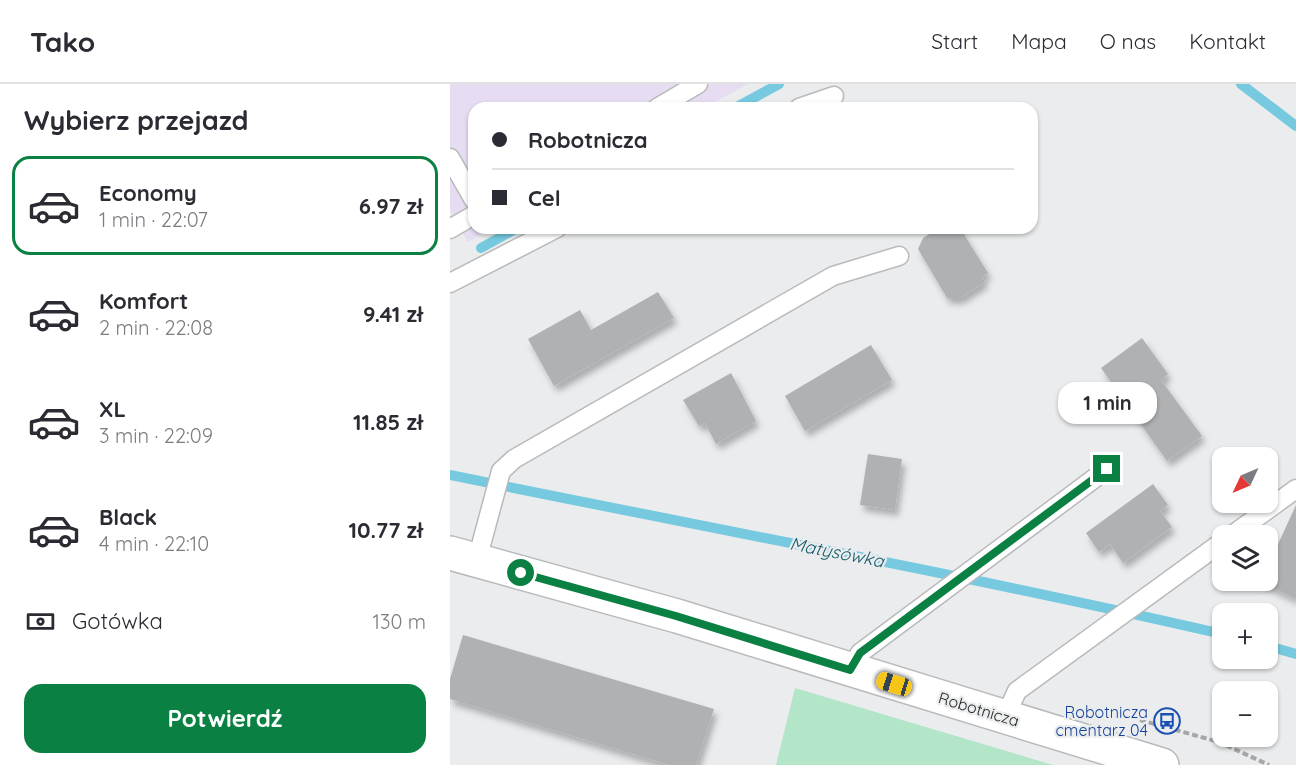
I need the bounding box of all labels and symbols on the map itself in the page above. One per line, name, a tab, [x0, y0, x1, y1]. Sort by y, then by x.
callout: 1 min	[1058, 382, 1156, 424]
north arrow	[1212, 447, 1278, 513]
route end	[1093, 455, 1120, 482]
water label: Matysówka	[788, 532, 887, 573]
route start	[507, 559, 534, 586]
car	[874, 670, 914, 698]
street label: Robotnicza	[936, 687, 1022, 731]
place label: Robotnicza cmentarz 04	[1056, 702, 1148, 740]
bus stop icon: Robotnicza cmentarz 04	[1152, 706, 1182, 736]

